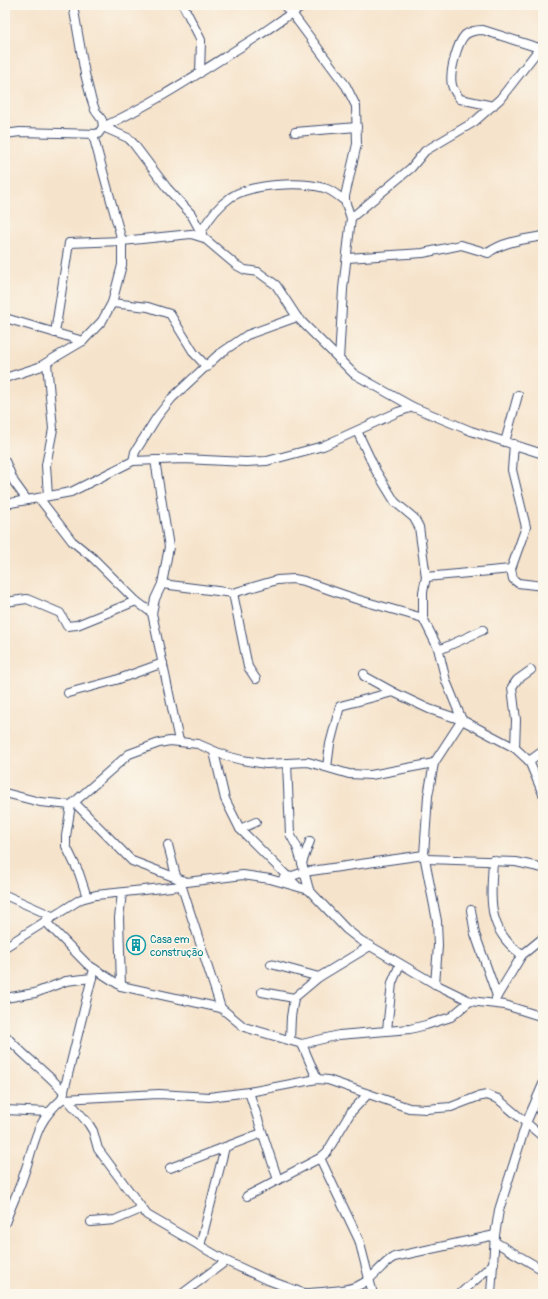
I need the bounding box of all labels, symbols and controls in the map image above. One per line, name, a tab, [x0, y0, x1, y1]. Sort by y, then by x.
place label: Casa em construção	[150, 933, 204, 959]
building icon: Casa em construção	[125, 934, 147, 956]

